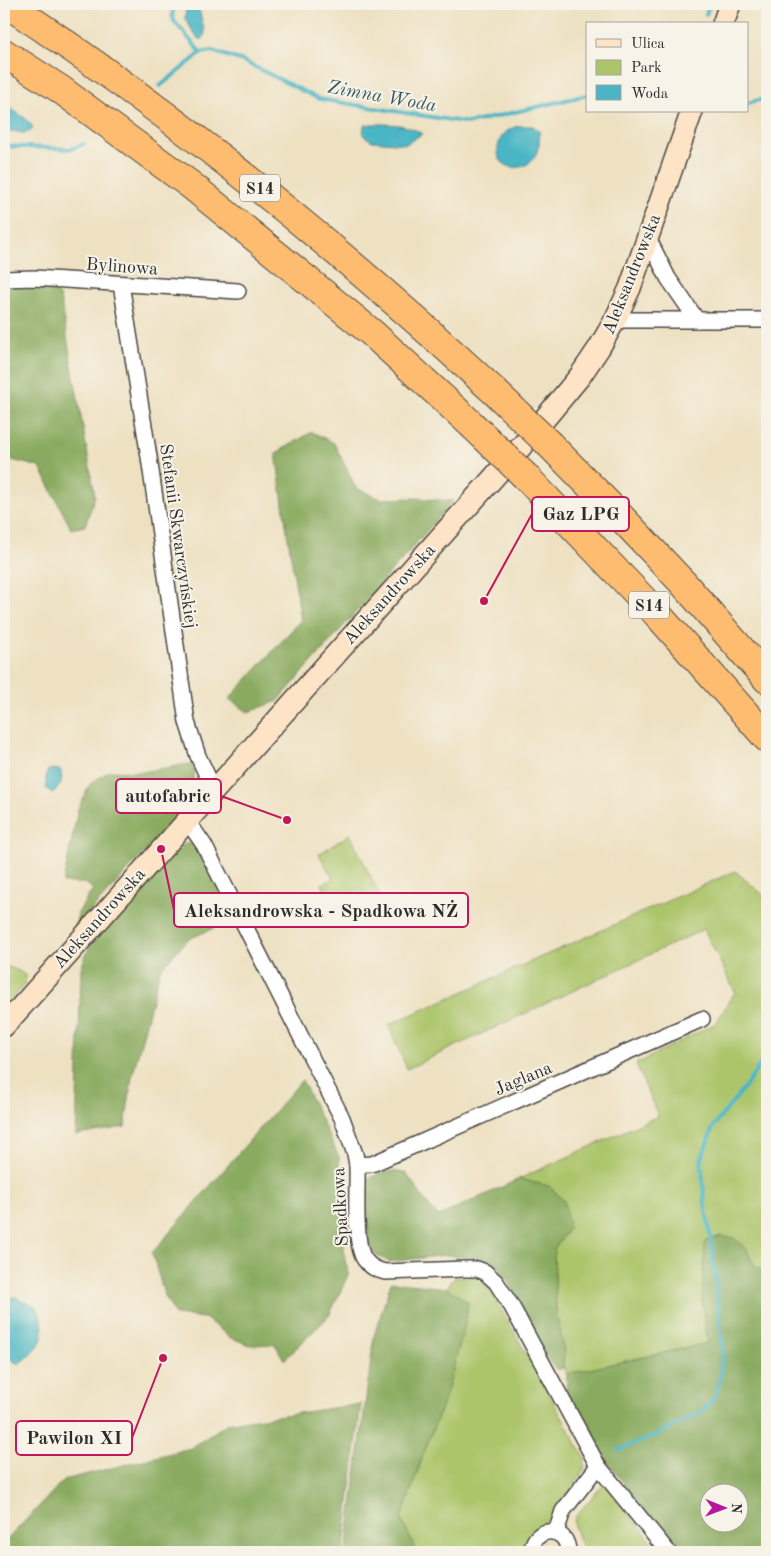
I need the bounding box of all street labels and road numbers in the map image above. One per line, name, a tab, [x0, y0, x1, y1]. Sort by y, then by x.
road number: S14	[240, 174, 280, 202]
street label: Aleksandrowska	[600, 212, 664, 337]
street label: Bylinowa	[85, 255, 159, 279]
street label: Stefanii Skwarczyńskiej	[156, 443, 200, 630]
street label: Aleksandrowska	[340, 541, 439, 648]
road number: S14	[629, 592, 669, 618]
street label: Aleksandrowska	[50, 865, 149, 972]
street label: Jaglana	[492, 1059, 555, 1099]
street label: Spadkowa	[330, 1167, 352, 1247]

